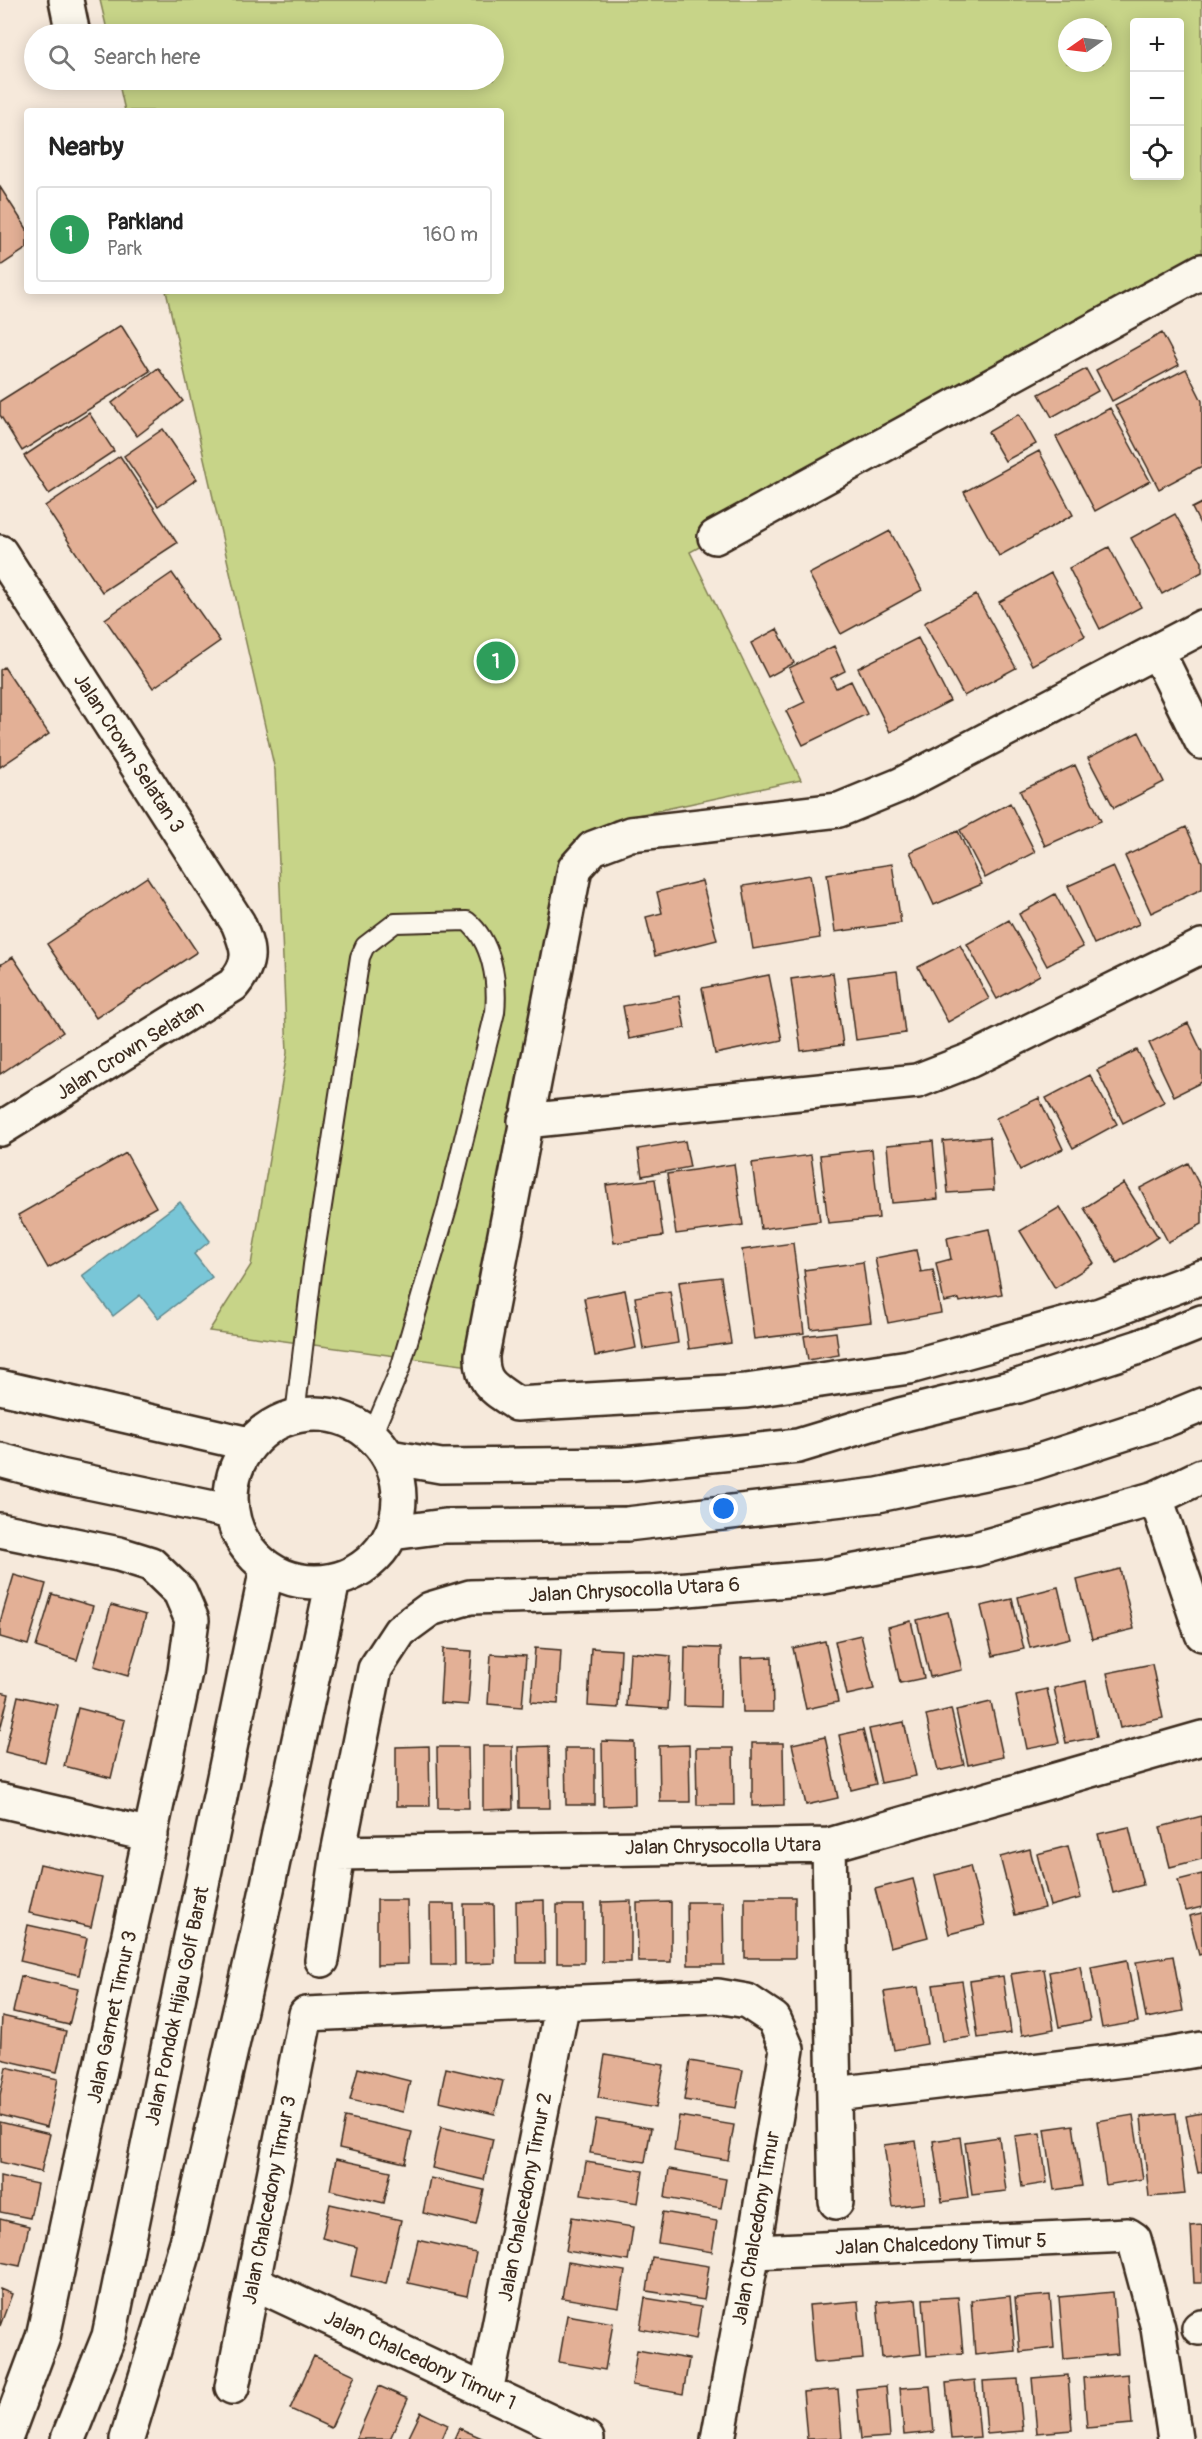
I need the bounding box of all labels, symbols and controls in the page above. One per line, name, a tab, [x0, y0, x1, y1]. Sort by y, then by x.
north arrow	[1058, 18, 1112, 72]
map controls	[1130, 18, 1184, 180]
button: +	[1130, 18, 1184, 72]
search box	[24, 24, 504, 90]
icon: search	[45, 41, 78, 74]
text: Search here	[93, 43, 200, 71]
button: −	[1130, 72, 1184, 126]
button: locate	[1130, 126, 1184, 180]
text: Nearby	[48, 131, 124, 163]
text: Parkland	[107, 208, 184, 236]
text: 1	[66, 222, 73, 247]
text: 160 m	[423, 222, 478, 247]
text: Park	[107, 236, 142, 261]
pin: 1	[476, 638, 516, 684]
street label: Jalan Crown Selatan 3	[68, 668, 190, 838]
street label: Jalan Crown Selatan	[51, 994, 209, 1106]
your location	[709, 1494, 738, 1523]
street label: Jalan Chrysocolla Utara 6	[527, 1572, 741, 1608]
street label: Jalan Chrysocolla Utara	[625, 1832, 821, 1860]
street label: Jalan Pondok Hijau Golf Barat	[139, 1883, 215, 2128]
street label: Jalan Garnet Timur 3	[81, 1928, 143, 2106]
street label: Jalan Chalcedony Timur 2	[492, 2090, 558, 2304]
street label: Jalan Chalcedony Timur 3	[236, 2093, 302, 2307]
street label: Jalan Chalcedony Timur	[727, 2129, 785, 2327]
street label: Jalan Chalcedony Timur 5	[835, 2228, 1047, 2260]
street label: Jalan Chalcedony Timur 1	[320, 2305, 520, 2415]

